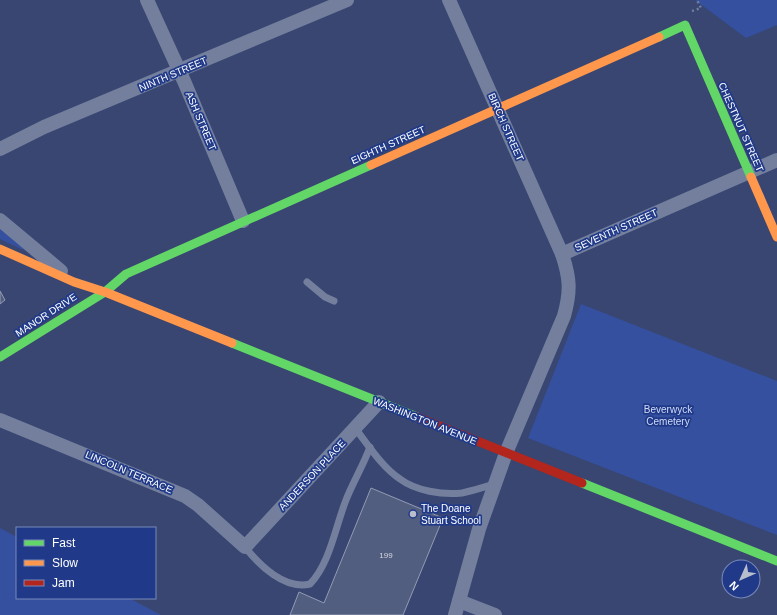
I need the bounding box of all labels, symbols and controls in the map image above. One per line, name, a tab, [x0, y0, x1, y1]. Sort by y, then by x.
street label: NINTH STREET	[137, 55, 209, 93]
street label: CHESTNUT STREET	[716, 81, 766, 173]
street label: ASH STREET	[184, 90, 218, 152]
street label: BIRCH STREET	[486, 91, 526, 163]
street label: EIGHTH STREET	[349, 124, 427, 166]
street label: SEVENTH STREET	[573, 207, 659, 253]
street label: MANOR DRIVE	[13, 291, 79, 339]
street label: WASHINGTON AVENUE	[372, 395, 479, 447]
park label: Beverwyck Cemetery	[644, 404, 693, 427]
street label: ANDERSON PLACE	[277, 437, 348, 512]
street label: LINCOLN TERRACE	[84, 449, 175, 496]
place label: The Doane Stuart School	[421, 503, 481, 526]
marker: The Doane Stuart School	[408, 509, 418, 519]
legend	[16, 527, 156, 599]
text: Fast	[52, 536, 76, 550]
house number: 199	[379, 551, 393, 560]
text: Slow	[52, 556, 78, 570]
north arrow	[721, 559, 761, 599]
text: Jam	[52, 576, 75, 590]
text: N	[727, 579, 741, 593]

